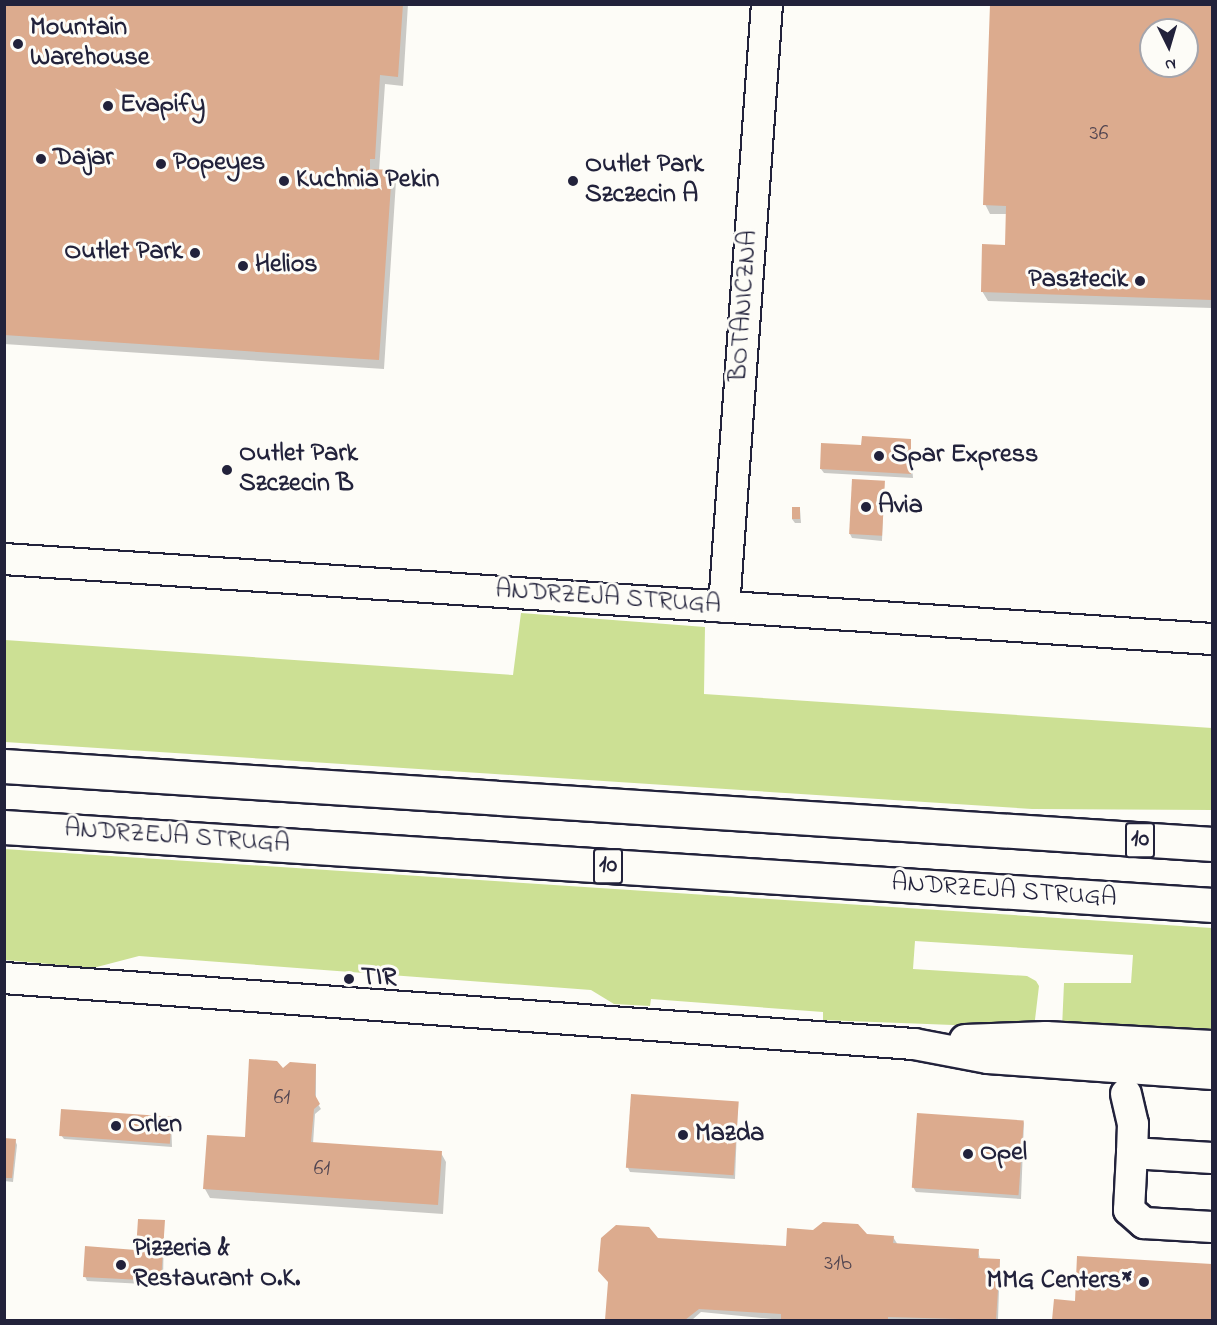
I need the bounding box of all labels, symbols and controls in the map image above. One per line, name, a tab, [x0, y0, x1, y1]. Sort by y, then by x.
place label: Mountain Warehouse	[30, 13, 149, 74]
north arrow	[1139, 18, 1199, 78]
marker: Mountain Warehouse	[11, 37, 25, 51]
text: N	[1164, 52, 1177, 76]
place label: Evapify	[120, 90, 205, 122]
marker: Evapify	[101, 99, 115, 113]
house number: 36	[1090, 122, 1108, 148]
place label: Dajar	[53, 143, 113, 175]
place label: Popeyes	[173, 148, 265, 180]
place label: Outlet Park Szczecin A	[585, 150, 704, 212]
marker: Dajar	[34, 152, 48, 166]
marker: Popeyes	[154, 157, 168, 171]
place label: Kuchnia Pekin	[296, 165, 439, 197]
marker: Kuchnia Pekin	[277, 174, 291, 188]
marker: Outlet Park Szczecin A	[566, 174, 580, 188]
street label: BOTANICZNA	[724, 229, 766, 383]
place label: Outlet Park	[64, 237, 183, 269]
marker: Outlet Park	[188, 246, 202, 260]
place label: Helios	[255, 250, 318, 282]
marker: Helios	[236, 259, 250, 273]
place label: Pasztecik	[1028, 265, 1128, 297]
marker: Pasztecik	[1133, 274, 1147, 288]
place label: Outlet Park Szczecin B	[239, 439, 358, 500]
place label: Spar Express	[891, 440, 1038, 472]
marker: Spar Express	[872, 449, 886, 463]
marker: Outlet Park Szczecin B	[220, 463, 234, 477]
place label: Avia	[878, 491, 923, 523]
marker: Avia	[859, 500, 873, 514]
street label: ANDRZEJA STRUGA	[494, 576, 722, 622]
street label: ANDRZEJA STRUGA	[63, 815, 291, 861]
road number: 10	[1125, 819, 1155, 861]
road number: 10	[593, 845, 623, 887]
street label: ANDRZEJA STRUGA	[890, 869, 1118, 915]
place label: TIR	[361, 963, 396, 995]
marker: TIR	[342, 972, 356, 986]
house number: 61	[274, 1086, 290, 1112]
place label: Orlen	[128, 1110, 182, 1142]
marker: Orlen	[109, 1119, 123, 1133]
place label: Mazda	[695, 1119, 764, 1151]
marker: Mazda	[676, 1128, 690, 1142]
place label: Opel	[980, 1138, 1027, 1170]
marker: Opel	[961, 1147, 975, 1161]
house number: 61	[314, 1157, 330, 1183]
place label: Pizzeria & Restaurant O.K.	[133, 1234, 300, 1296]
house number: 31b	[824, 1252, 852, 1278]
marker: Pizzeria & Restaurant O.K.	[114, 1258, 128, 1272]
place label: MMG Centers*	[987, 1266, 1132, 1298]
marker: MMG Centers*	[1137, 1275, 1151, 1289]

